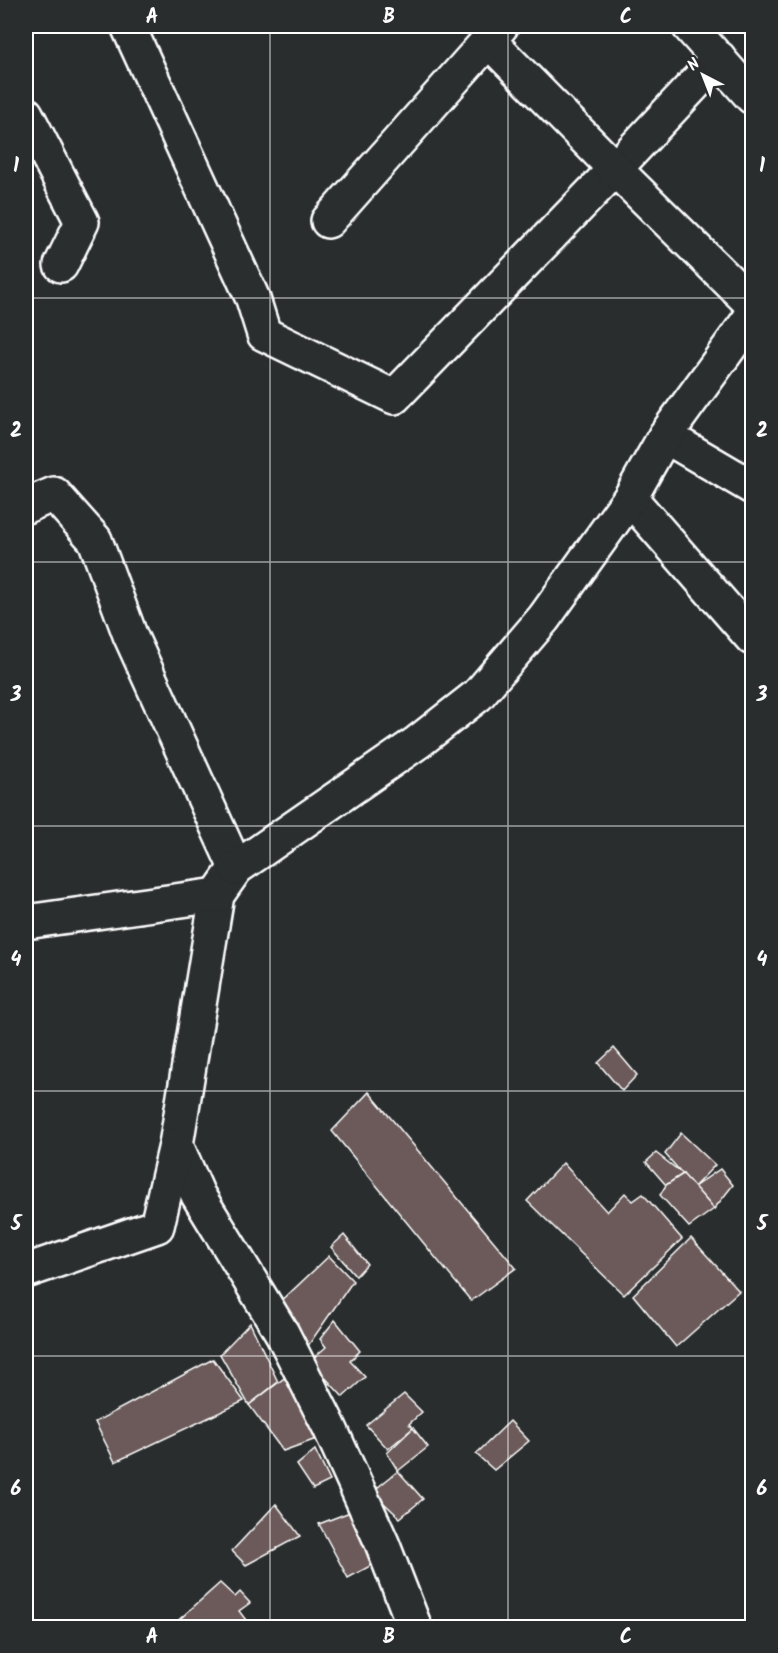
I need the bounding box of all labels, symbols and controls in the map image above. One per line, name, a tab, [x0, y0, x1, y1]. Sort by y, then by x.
text: A	[146, 2, 158, 34]
text: B	[383, 2, 395, 34]
text: C	[620, 2, 632, 34]
north arrow	[673, 45, 733, 105]
text: N	[682, 52, 706, 78]
text: 1	[13, 151, 19, 183]
text: 1	[759, 151, 765, 183]
text: 2	[10, 416, 22, 448]
text: 2	[756, 416, 768, 448]
text: 3	[10, 680, 22, 712]
text: 3	[756, 680, 768, 712]
text: 4	[11, 945, 22, 977]
text: 4	[757, 945, 768, 977]
text: 5	[10, 1209, 23, 1241]
text: 5	[756, 1209, 769, 1241]
text: 6	[11, 1474, 22, 1506]
text: 6	[757, 1474, 768, 1506]
text: A	[146, 1622, 158, 1653]
text: B	[383, 1622, 395, 1653]
text: C	[620, 1622, 632, 1653]

